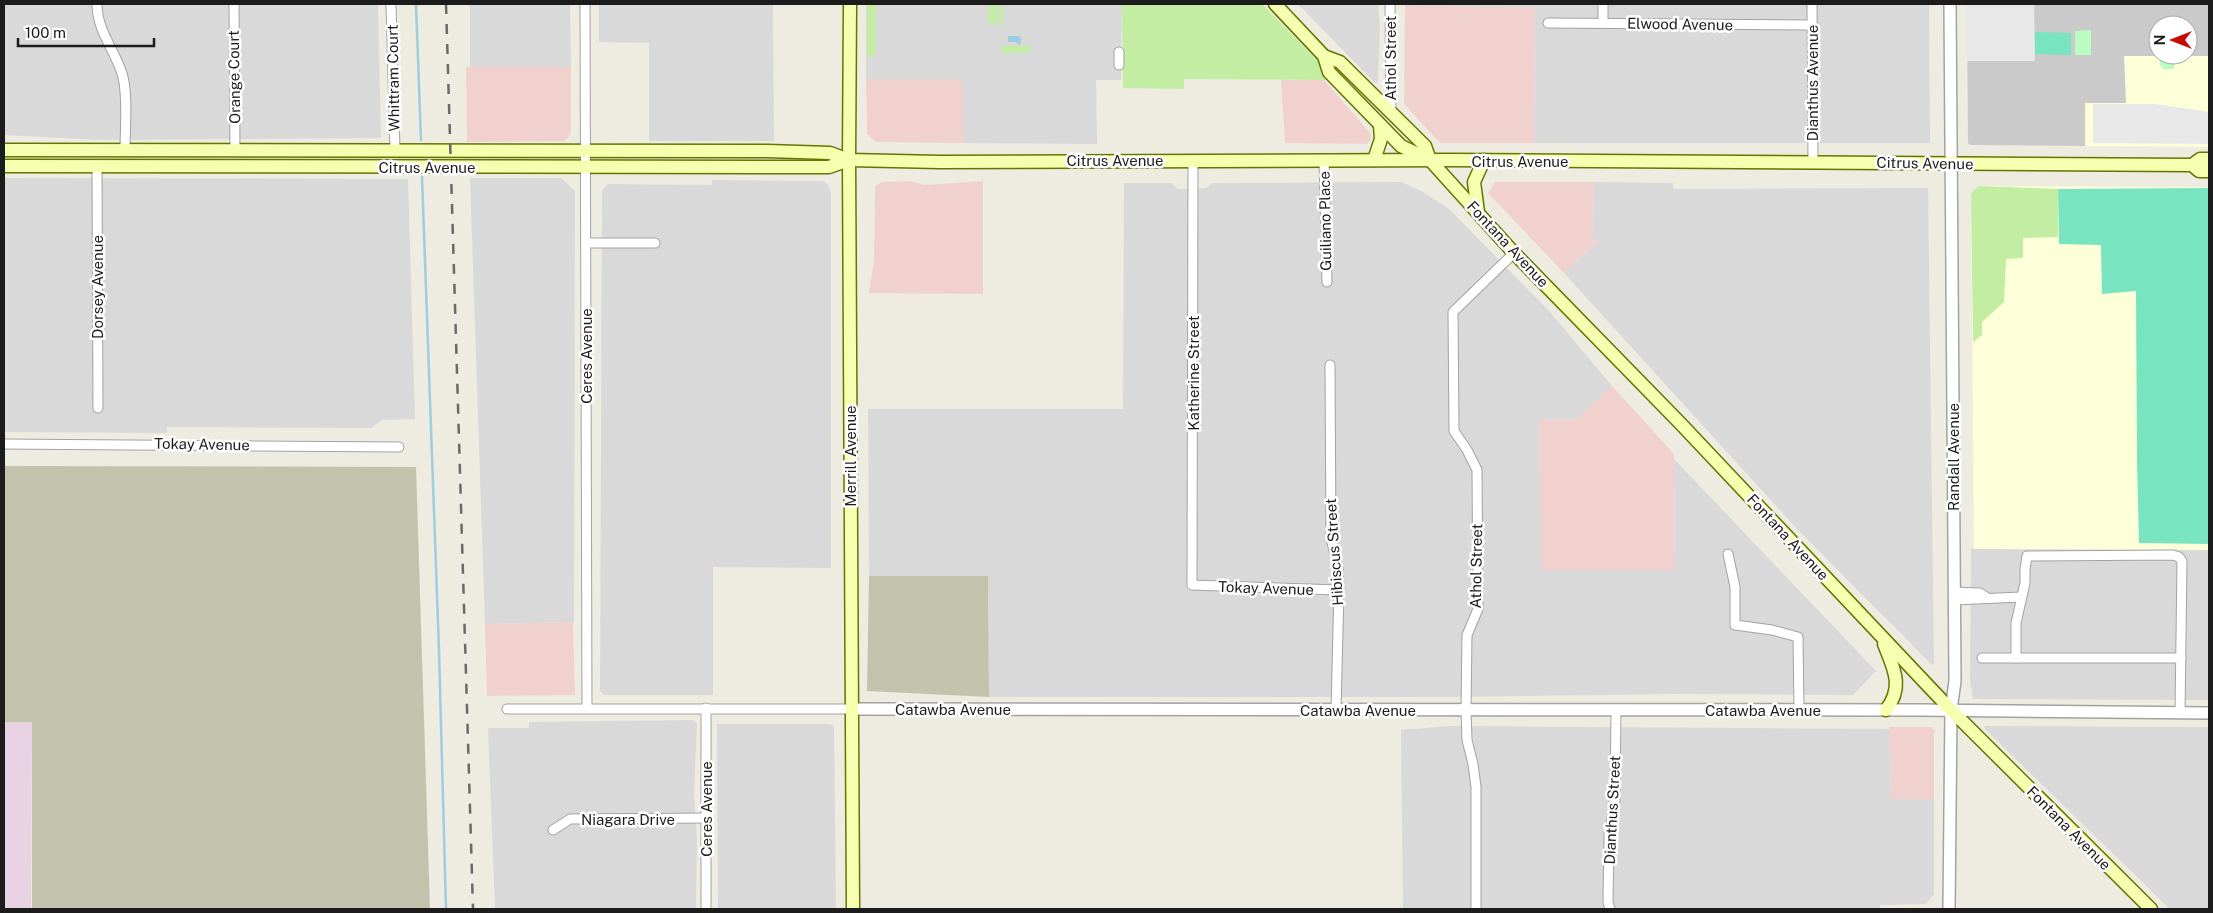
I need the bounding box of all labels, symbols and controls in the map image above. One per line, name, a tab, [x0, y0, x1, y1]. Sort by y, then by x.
scale bar	[18, 15, 154, 47]
street label: Athol Street	[1382, 15, 1399, 100]
street label: Elwood Avenue	[1627, 15, 1733, 33]
north arrow	[2148, 15, 2198, 65]
text: 100 m	[25, 24, 66, 41]
street label: Whittram Court	[384, 24, 402, 132]
street label: Dianthus Avenue	[1804, 25, 1821, 141]
street label: Orange Court	[225, 30, 243, 124]
text: N	[2152, 35, 2168, 45]
street label: Citrus Avenue	[1066, 152, 1164, 169]
street label: Citrus Avenue	[1471, 153, 1569, 170]
street label: Citrus Avenue	[1876, 154, 1974, 172]
street label: Citrus Avenue	[378, 159, 476, 176]
street label: Guiliano Place	[1316, 171, 1334, 271]
street label: Fontana Avenue	[1464, 197, 1552, 291]
street label: Dorsey Avenue	[89, 235, 106, 339]
street label: Ceres Avenue	[578, 308, 595, 404]
street label: Katherine Street	[1185, 315, 1202, 431]
street label: Randall Avenue	[1945, 403, 1962, 511]
street label: Merrill Avenue	[842, 405, 859, 507]
street label: Tokay Avenue	[154, 435, 250, 453]
street label: Fontana Avenue	[1744, 490, 1832, 584]
street label: Hibiscus Street	[1322, 498, 1346, 606]
street label: Athol Street	[1467, 523, 1485, 609]
street label: Tokay Avenue	[1218, 578, 1314, 598]
street label: Catawba Avenue	[895, 701, 1011, 718]
street label: Catawba Avenue	[1300, 702, 1416, 719]
street label: Catawba Avenue	[1705, 702, 1821, 719]
street label: Dianthus Street	[1601, 755, 1623, 865]
street label: Ceres Avenue	[698, 761, 715, 857]
street label: Fontana Avenue	[2024, 783, 2114, 873]
street label: Niagara Drive	[581, 811, 675, 828]

